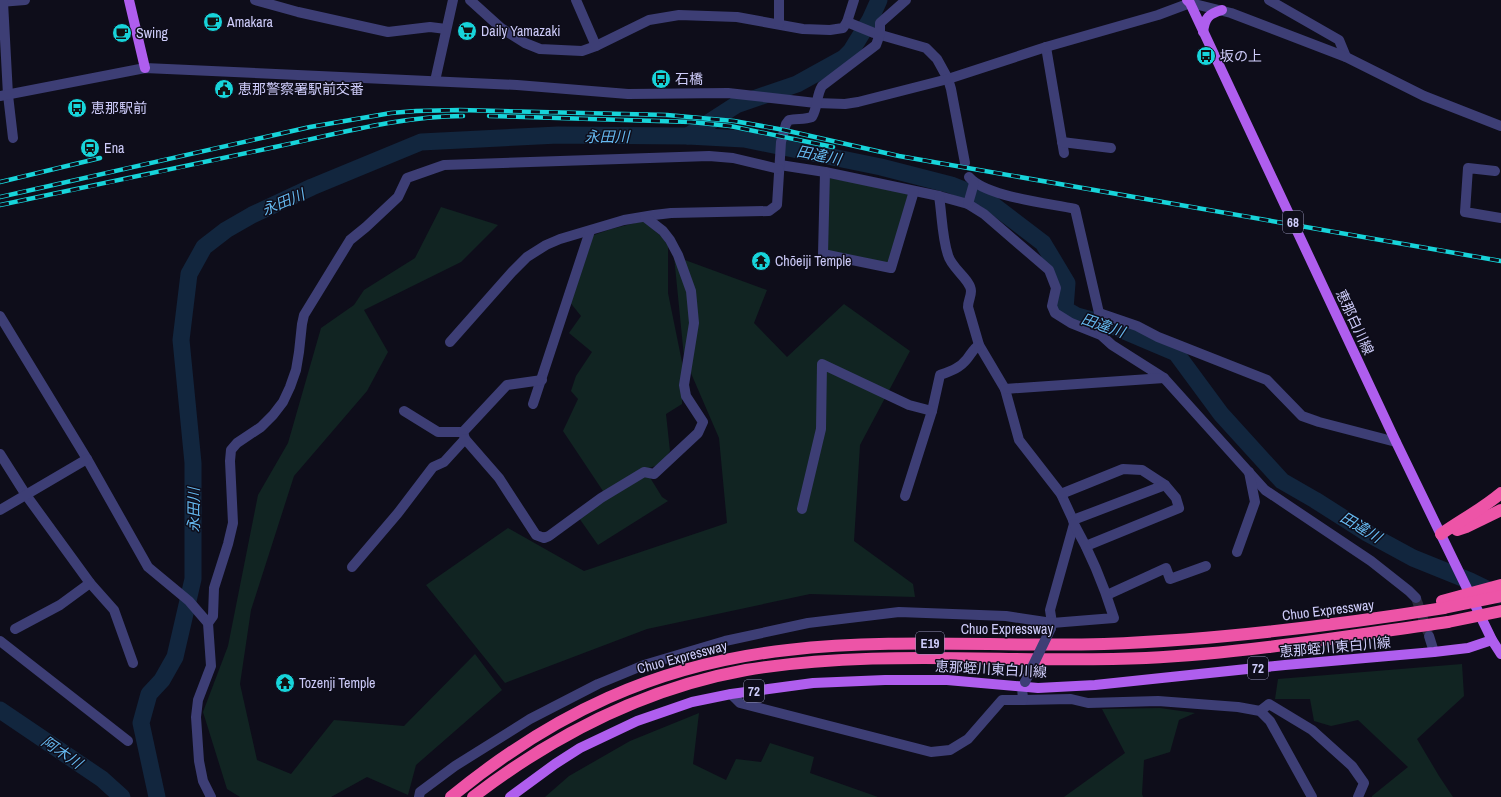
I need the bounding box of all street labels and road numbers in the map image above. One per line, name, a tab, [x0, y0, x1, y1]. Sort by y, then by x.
road number: 68	[1283, 211, 1303, 233]
street label: 恵那白川線	[1332, 286, 1378, 358]
street label: Chuo Expressway	[1281, 595, 1375, 625]
street label: Chuo Expressway	[961, 620, 1054, 638]
road number: E19	[916, 632, 944, 654]
street label: 恵那蛭川東白川線	[1278, 633, 1392, 661]
street label: Chuo Expressway	[635, 636, 729, 678]
street label: 恵那蛭川東白川線	[935, 657, 1047, 681]
road number: 72	[1248, 657, 1268, 679]
road number: 72	[744, 680, 764, 702]

